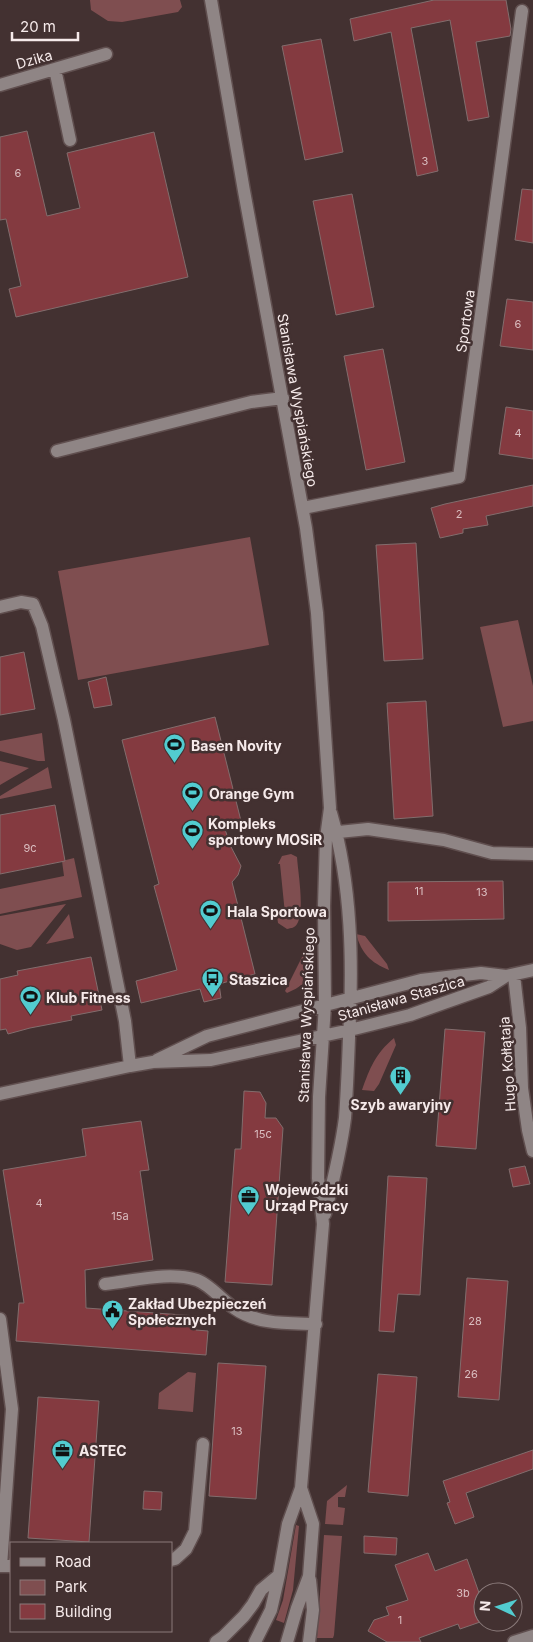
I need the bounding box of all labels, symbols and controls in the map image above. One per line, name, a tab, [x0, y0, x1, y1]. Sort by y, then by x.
scale bar	[12, 10, 79, 42]
text: 20 m	[20, 17, 56, 36]
street label: Dzika	[14, 46, 54, 72]
house number: 3	[422, 154, 429, 168]
house number: 6	[15, 166, 22, 180]
street label: Sportowa	[452, 288, 478, 354]
street label: Stanisława Wyspiańskiego	[274, 312, 322, 488]
house number: 6	[515, 317, 522, 331]
house number: 4	[514, 426, 522, 440]
house number: 2	[456, 507, 462, 521]
sports icon: Basen Novity	[163, 733, 187, 764]
place label: Basen Novity	[191, 737, 282, 754]
sports icon: Orange Gym	[181, 781, 205, 812]
place label: Orange Gym	[209, 785, 294, 802]
place label: Kompleks sportowy MOSiR	[208, 815, 322, 848]
sports icon: Kompleks sportowy MOSiR	[180, 819, 204, 850]
house number: 9c	[23, 841, 37, 855]
house number: 11	[415, 884, 423, 898]
house number: 13	[476, 885, 488, 899]
sports icon: Hala Sportowa	[199, 899, 223, 930]
place label: Hala Sportowa	[227, 903, 327, 920]
street label: Stanisława Wyspiańskiego	[294, 927, 318, 1103]
bus stop icon: Staszica	[201, 967, 225, 998]
place label: Staszica	[229, 971, 288, 988]
street label: Stanisława Staszica	[336, 972, 466, 1024]
sports icon: Klub Fitness	[18, 985, 42, 1016]
place label: Klub Fitness	[46, 989, 131, 1006]
street label: Hugo Kołłątaja	[495, 1016, 519, 1112]
building icon: Szyb awaryjny	[389, 1064, 413, 1095]
place label: Szyb awaryjny	[351, 1096, 452, 1113]
house number: 15c	[254, 1127, 272, 1141]
place label: Wojewódzki Urząd Pracy	[265, 1181, 349, 1214]
office icon: Wojewódzki Urząd Pracy	[237, 1185, 261, 1216]
house number: 4	[35, 1196, 43, 1210]
house number: 15a	[111, 1209, 129, 1223]
place label: Zakład Ubezpieczeń Społecznych	[128, 1295, 266, 1328]
public building icon: Zakład Ubezpieczeń Społecznych	[100, 1299, 124, 1330]
house number: 28	[468, 1314, 482, 1328]
house number: 26	[464, 1367, 478, 1381]
house number: 13	[231, 1424, 243, 1438]
office icon: ASTEC	[51, 1438, 75, 1469]
place label: ASTEC	[79, 1442, 127, 1459]
legend	[10, 1542, 172, 1632]
text: Road	[55, 1552, 91, 1571]
text: Park	[55, 1577, 88, 1596]
north arrow	[473, 1582, 523, 1632]
house number: 3b	[456, 1586, 470, 1600]
text: N	[476, 1600, 493, 1612]
text: Building	[55, 1602, 112, 1621]
house number: 1	[398, 1613, 402, 1627]

